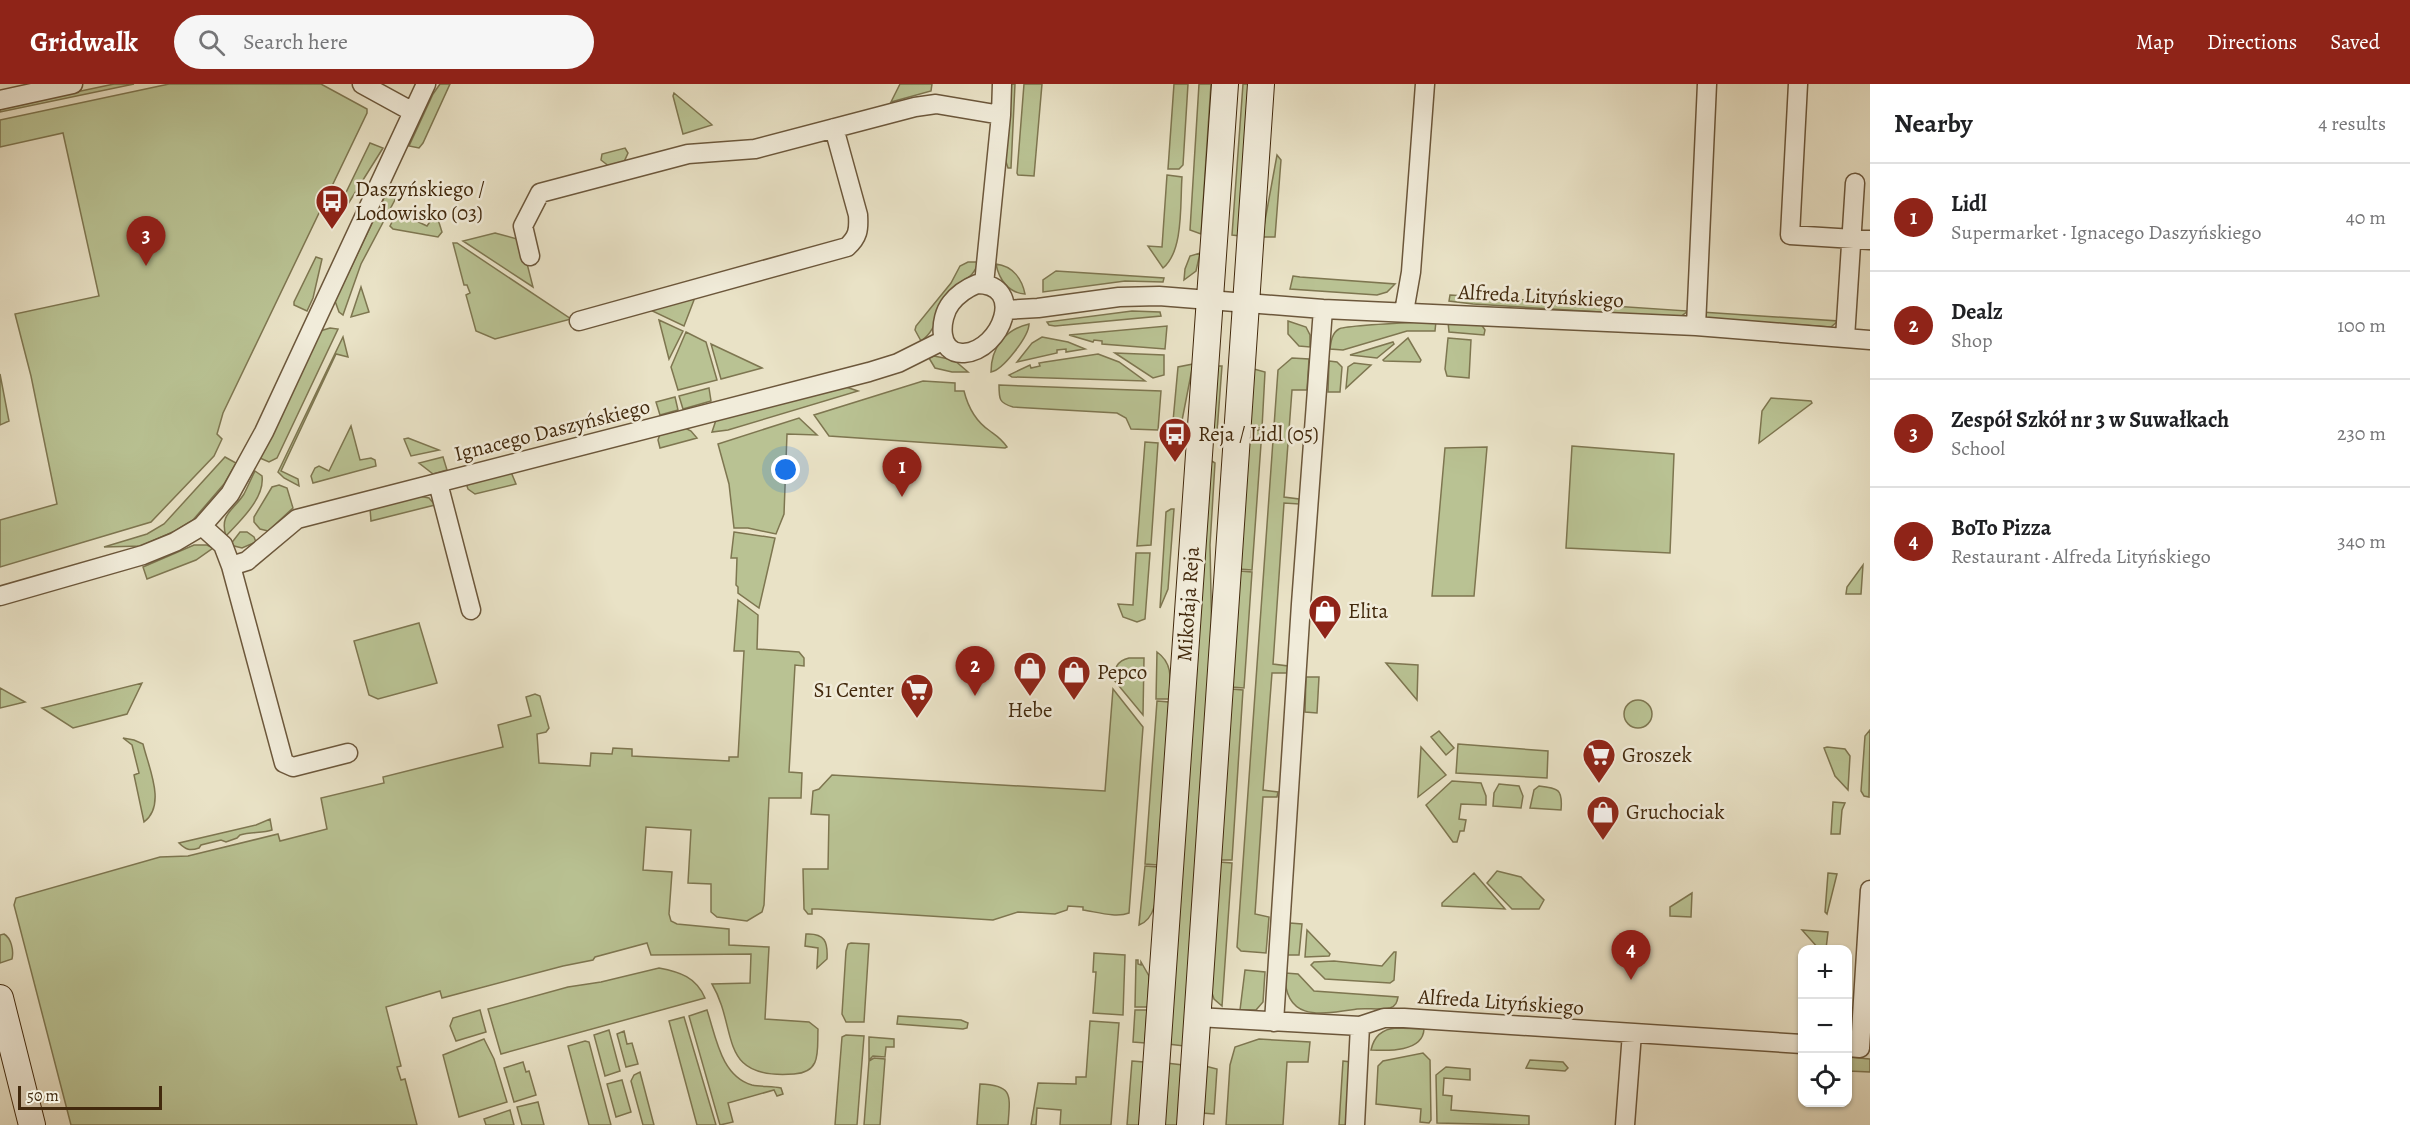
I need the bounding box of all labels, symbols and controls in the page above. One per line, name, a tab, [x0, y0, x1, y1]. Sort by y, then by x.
search box	[174, 15, 594, 69]
text: Gridwalk	[30, 23, 138, 61]
icon: search	[195, 26, 228, 59]
text: Search here	[243, 27, 348, 57]
text: Map	[2136, 28, 2174, 56]
text: Directions	[2207, 28, 2297, 56]
text: Saved	[2330, 28, 2380, 56]
text: Nearby	[1894, 106, 1973, 141]
text: 4 results	[2318, 110, 2386, 137]
place label: Daszyńskiego / Lodowisko (03)	[355, 175, 485, 227]
bus stop icon: Daszyńskiego / Lodowisko (03)	[314, 183, 350, 230]
text: Lidl	[1951, 189, 1987, 219]
text: 1	[1910, 204, 1917, 231]
text: 40 m	[2346, 204, 2386, 231]
pin: 3	[126, 216, 166, 266]
text: Supermarket · Ignacego Daszyńskiego	[1951, 219, 2261, 246]
street label: Alfreda Lityńskiego	[1456, 278, 1625, 314]
text: Dealz	[1951, 297, 2003, 327]
text: 2	[1909, 312, 1918, 339]
text: 100 m	[2337, 312, 2386, 339]
text: Shop	[1951, 327, 1993, 354]
street label: Ignacego Daszyńskiego	[451, 392, 653, 468]
text: Zespół Szkół nr 3 w Suwałkach	[1951, 405, 2229, 435]
bus stop icon: Reja / Lidl (05)	[1157, 416, 1193, 463]
place label: Reja / Lidl (05)	[1198, 420, 1319, 448]
text: 3	[1909, 420, 1918, 447]
text: 230 m	[2337, 420, 2386, 447]
text: School	[1951, 435, 2005, 462]
pin: 1	[882, 448, 922, 497]
your location	[771, 455, 800, 484]
text: BoTo Pizza	[1951, 513, 2052, 543]
text: 4	[1909, 528, 1918, 555]
text: 340 m	[2337, 528, 2386, 555]
text: Restaurant · Alfreda Lityńskiego	[1951, 543, 2211, 570]
street label: Mikołaja Reja	[1170, 545, 1206, 662]
shop icon: Elita	[1307, 593, 1343, 640]
place label: Elita	[1348, 597, 1388, 625]
pin: 2	[956, 646, 994, 696]
shop icon: Hebe	[1012, 650, 1048, 697]
shop icon: Pepco	[1056, 654, 1092, 701]
place label: Pepco	[1097, 658, 1147, 686]
supermarket icon: S1 Center	[899, 672, 935, 719]
place label: S1 Center	[814, 676, 894, 704]
place label: Hebe	[1008, 696, 1052, 724]
supermarket icon: Groszek	[1581, 737, 1617, 784]
place label: Groszek	[1622, 741, 1692, 769]
shop icon: Gruchociak	[1585, 794, 1621, 841]
place label: Gruchociak	[1626, 798, 1725, 826]
pin: 4	[1612, 930, 1650, 980]
map controls	[1798, 945, 1852, 1107]
button: +	[1798, 945, 1852, 999]
street label: Alfreda Lityńskiego	[1416, 982, 1585, 1022]
button: −	[1798, 999, 1852, 1053]
button: locate	[1798, 1053, 1852, 1107]
scale bar	[18, 1083, 162, 1110]
text: 50 m	[27, 1085, 59, 1107]

